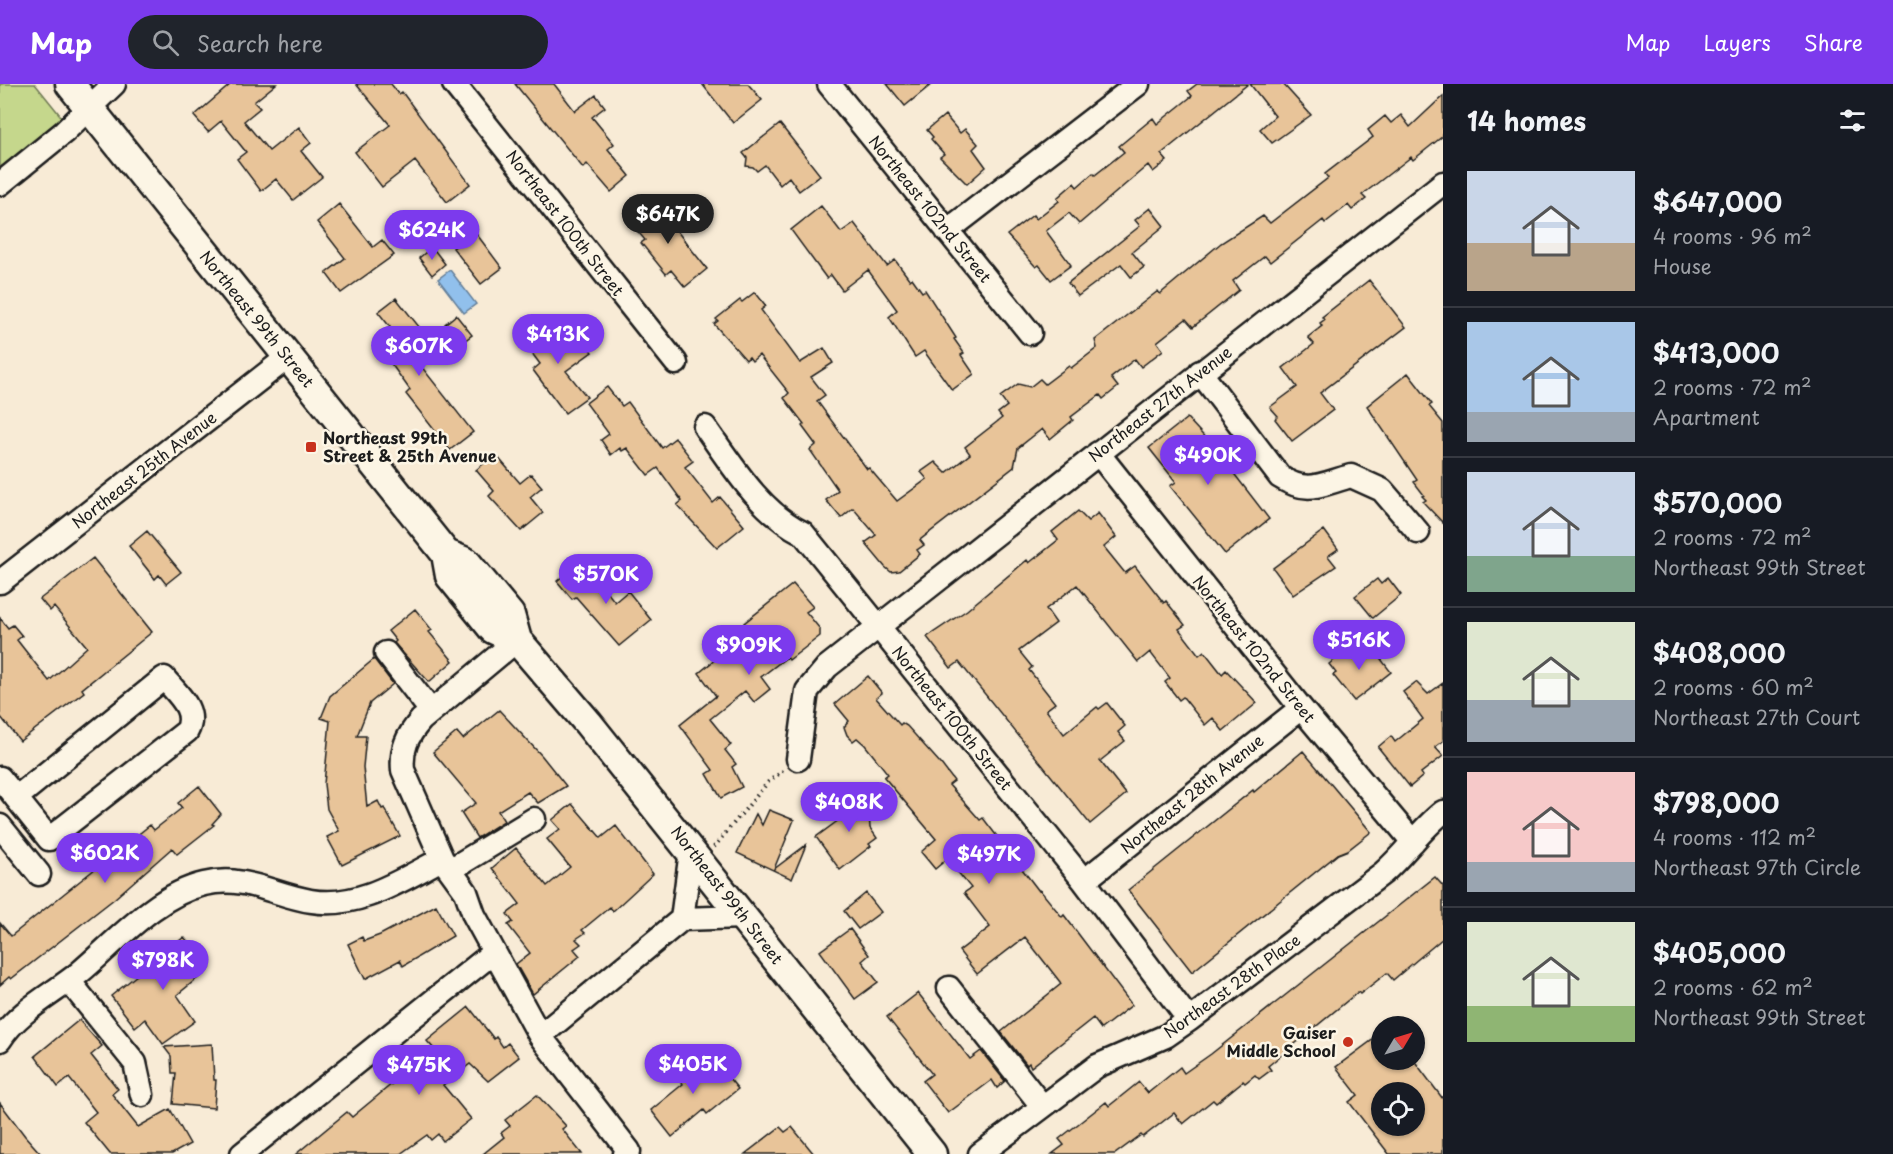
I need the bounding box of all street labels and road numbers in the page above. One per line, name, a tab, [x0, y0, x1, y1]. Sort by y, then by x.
street label: Northeast 102nd Street	[864, 130, 998, 288]
street label: Northeast 100th Street	[501, 144, 631, 301]
street label: Northeast 99th Street	[195, 245, 321, 392]
street label: Northeast 27th Avenue	[1083, 339, 1236, 467]
street label: Northeast 25th Avenue	[66, 405, 221, 533]
street label: Northeast 102nd Street	[1188, 570, 1322, 728]
street label: Northeast 100th Street	[887, 640, 1019, 795]
street label: Northeast 28th Avenue	[1115, 728, 1268, 859]
street label: Northeast 99th Street	[666, 820, 790, 969]
street label: Northeast 28th Place	[1158, 927, 1305, 1043]

